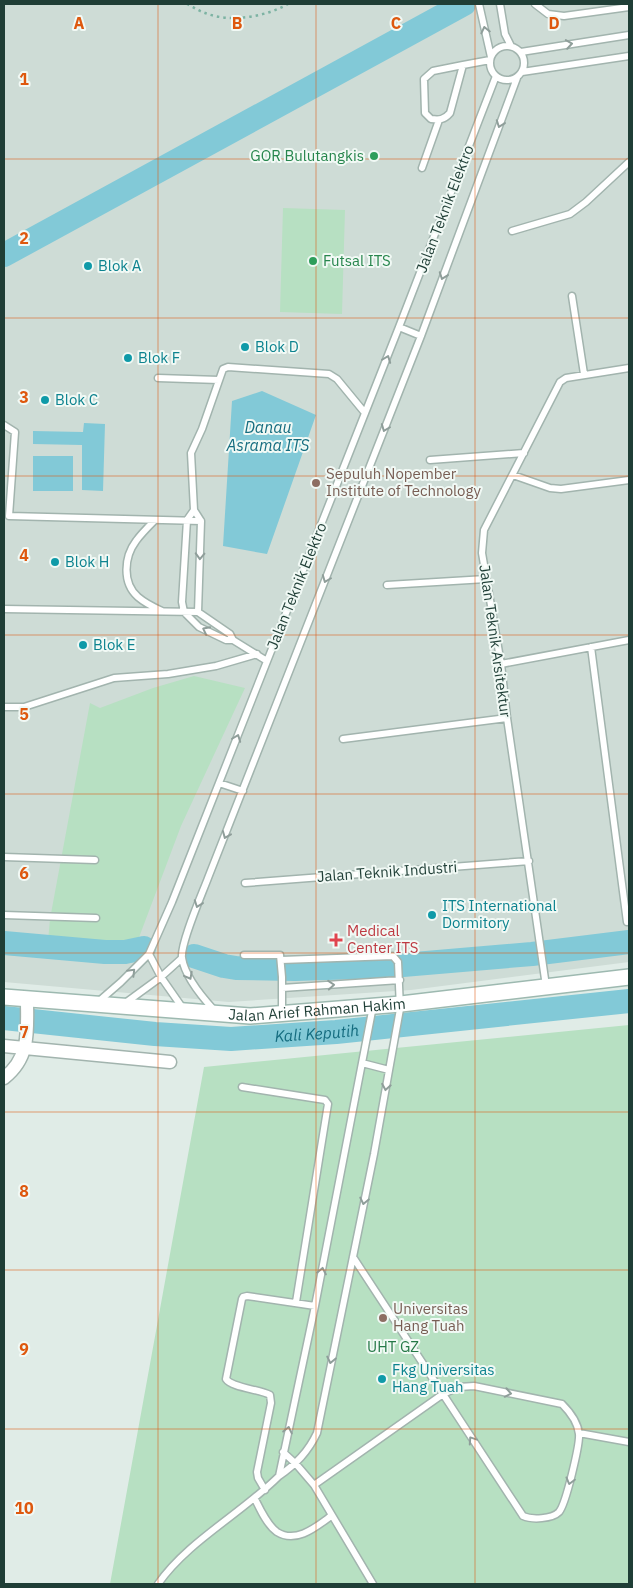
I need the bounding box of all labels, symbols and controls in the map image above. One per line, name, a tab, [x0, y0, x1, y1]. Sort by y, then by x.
text: A	[74, 13, 85, 33]
text: B	[232, 13, 243, 33]
text: C	[391, 13, 401, 33]
text: D	[548, 13, 560, 33]
one-way arrow	[480, 26, 491, 35]
one-way arrow	[565, 40, 573, 50]
text: 1	[19, 69, 29, 89]
one-way arrow	[496, 119, 506, 127]
street label: Jalan Teknik Elektro	[411, 142, 478, 275]
place label: GOR Bulutangkis	[250, 146, 364, 165]
marker: GOR Bulutangkis	[368, 150, 380, 162]
text: 2	[19, 228, 29, 248]
place label: Futsal ITS	[323, 251, 391, 270]
marker: Futsal ITS	[307, 255, 319, 267]
place label: Blok A	[98, 256, 142, 275]
marker: Blok A	[82, 260, 94, 272]
one-way arrow	[439, 271, 449, 280]
place label: Blok D	[255, 337, 299, 356]
marker: Blok D	[239, 341, 251, 353]
place label: Blok F	[138, 348, 180, 367]
marker: Blok F	[122, 352, 134, 364]
one-way arrow	[381, 355, 391, 363]
text: 3	[19, 387, 29, 407]
place label: Blok C	[55, 390, 98, 409]
marker: Blok C	[39, 394, 51, 406]
water label: Danau Asrama ITS	[225, 417, 310, 455]
one-way arrow	[381, 423, 391, 432]
place label: Sepuluh Nopember Institute of Technology	[326, 464, 482, 500]
marker: Sepuluh Nopember Institute of Technology	[310, 477, 322, 489]
street label: Jalan Teknik Elektro	[262, 520, 331, 652]
text: 4	[19, 545, 29, 565]
place label: Blok H	[65, 552, 109, 571]
one-way arrow	[194, 553, 205, 561]
marker: Blok H	[49, 556, 61, 568]
street label: Jalan Teknik Arsitektur	[475, 563, 516, 719]
one-way arrow	[322, 574, 332, 583]
one-way arrow	[203, 626, 212, 636]
place label: Blok E	[93, 635, 135, 654]
marker: Blok E	[77, 639, 89, 651]
text: 5	[19, 704, 29, 724]
one-way arrow	[231, 734, 241, 743]
one-way arrow	[222, 830, 232, 839]
street label: Jalan Teknik Industri	[316, 857, 458, 886]
text: 6	[19, 863, 29, 883]
place label: ITS International Dormitory	[442, 896, 557, 932]
one-way arrow	[194, 899, 204, 908]
marker: ITS International Dormitory	[426, 909, 438, 921]
place label: Medical Center ITS	[347, 921, 419, 957]
marker: Medical Center ITS	[329, 933, 343, 947]
one-way arrow	[126, 969, 135, 978]
one-way arrow	[183, 970, 193, 979]
one-way arrow	[327, 979, 335, 990]
street label: Jalan Arief Rahman Hakim	[228, 994, 407, 1025]
water label: Kali Keputih	[274, 1020, 360, 1046]
text: 7	[19, 1022, 29, 1042]
one-way arrow	[381, 1083, 391, 1092]
text: 8	[19, 1181, 29, 1201]
one-way arrow	[359, 1197, 370, 1206]
one-way arrow	[316, 1267, 327, 1276]
place label: Universitas Hang Tuah	[393, 1299, 468, 1335]
marker: Universitas Hang Tuah	[377, 1312, 389, 1324]
park label: UHT GZ	[367, 1337, 419, 1356]
text: 9	[19, 1339, 29, 1359]
one-way arrow	[327, 1356, 337, 1365]
place label: Fkg Universitas Hang Tuah	[392, 1360, 495, 1396]
marker: Fkg Universitas Hang Tuah	[376, 1373, 388, 1385]
one-way arrow	[503, 1387, 512, 1397]
one-way arrow	[282, 1426, 293, 1435]
one-way arrow	[469, 1436, 478, 1445]
one-way arrow	[565, 1476, 576, 1485]
text: 10	[14, 1498, 34, 1518]

